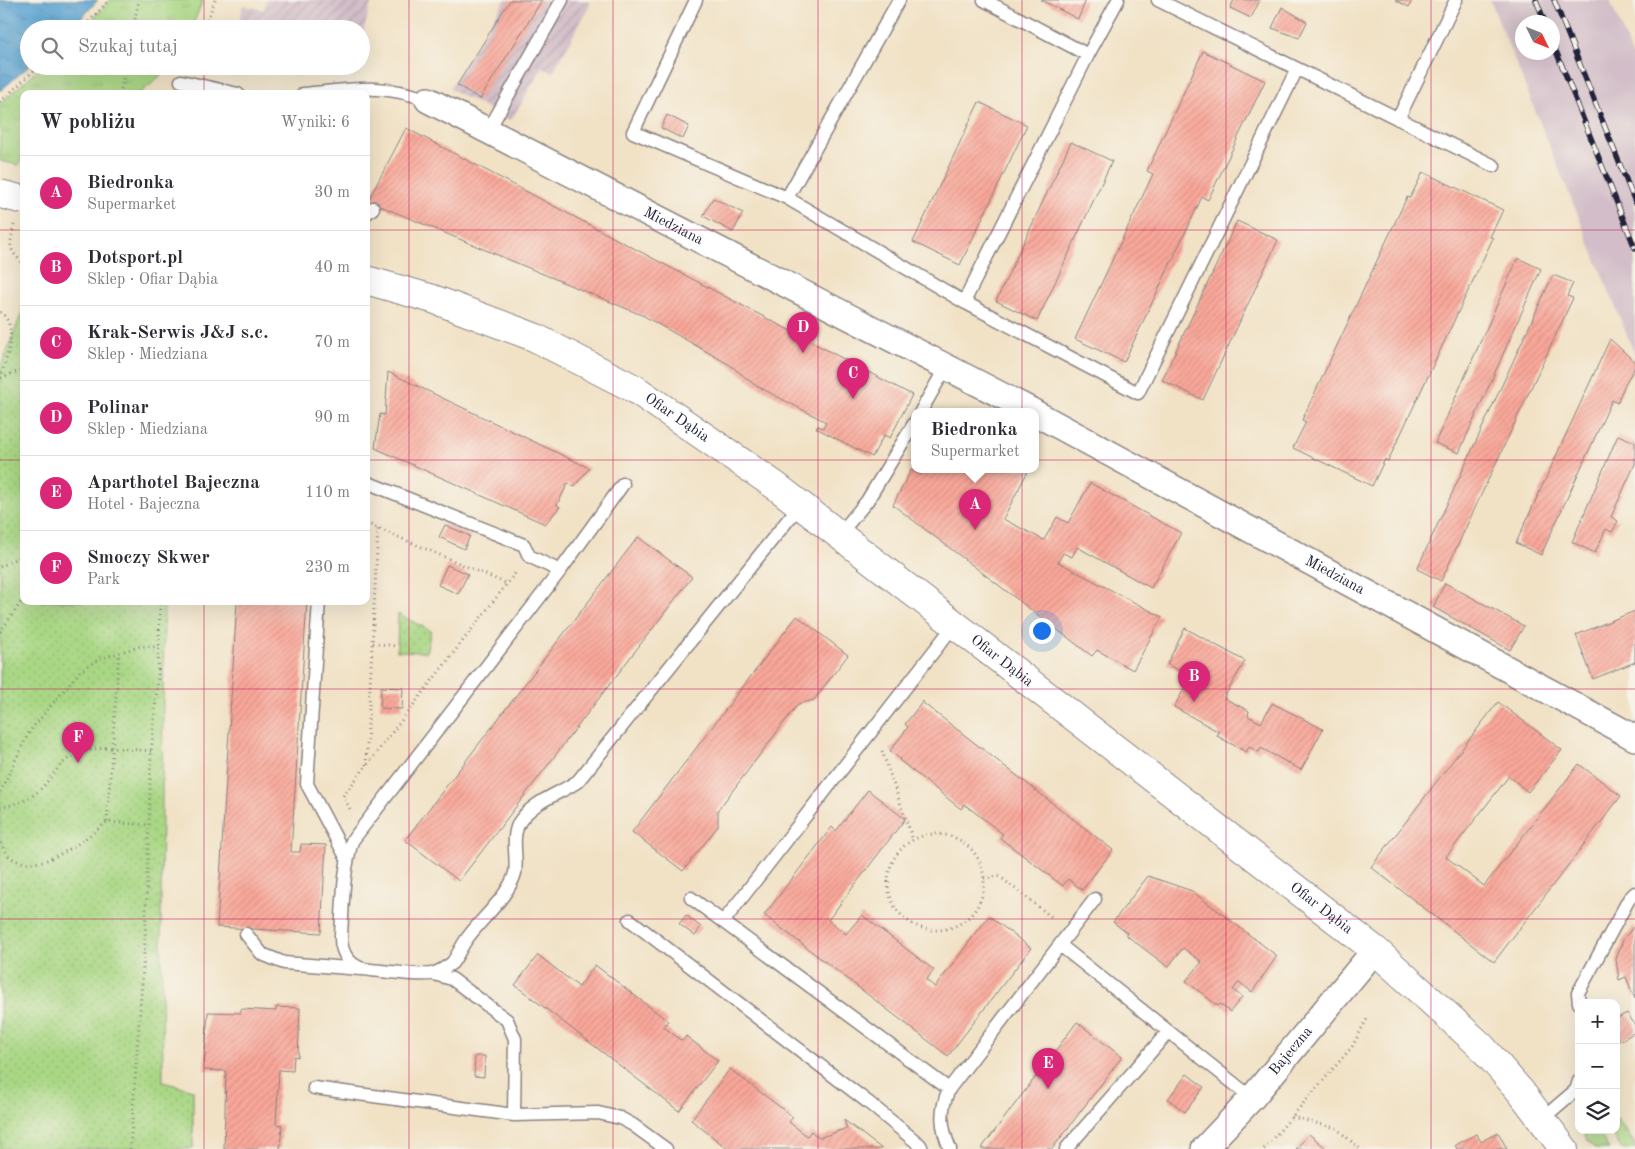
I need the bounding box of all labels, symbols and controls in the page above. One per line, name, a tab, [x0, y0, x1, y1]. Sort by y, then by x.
north arrow	[1515, 15, 1560, 60]
search box	[20, 20, 370, 75]
icon: search	[38, 34, 66, 62]
text: Szukaj tutaj	[78, 38, 178, 57]
text: W pobliżu	[40, 112, 135, 133]
text: Wyniki: 6	[281, 115, 350, 131]
text: Biedronka	[87, 174, 174, 193]
text: A	[50, 185, 62, 201]
text: 30 m	[314, 185, 350, 201]
text: Supermarket	[87, 197, 176, 213]
street label: Miedziana	[641, 205, 706, 248]
text: Dotsport.pl	[87, 249, 183, 268]
text: B	[50, 260, 62, 276]
text: 40 m	[314, 260, 350, 276]
text: Sklep · Ofiar Dąbia	[87, 272, 218, 288]
pin: D	[787, 312, 819, 353]
text: Krak-Serwis J&J s.c.	[87, 324, 269, 343]
text: C	[51, 335, 61, 351]
text: 70 m	[314, 335, 350, 351]
text: Sklep · Miedziana	[87, 347, 208, 363]
pin: C	[837, 358, 869, 399]
street label: Ofiar Dąbia	[642, 391, 712, 445]
text: Polinar	[87, 399, 149, 418]
popup	[911, 408, 1039, 473]
text: D	[50, 410, 62, 426]
text: 90 m	[314, 410, 350, 426]
text: Biedronka	[930, 421, 1017, 440]
text: Sklep · Miedziana	[87, 422, 208, 438]
text: Supermarket	[930, 444, 1020, 460]
text: Aparthotel Bajeczna	[87, 474, 260, 493]
text: E	[50, 485, 62, 501]
text: 110 m	[305, 485, 350, 501]
pin: A	[959, 489, 991, 530]
text: Hotel · Bajeczna	[87, 497, 200, 513]
text: Smoczy Skwer	[87, 549, 210, 568]
street label: Miedziana	[1303, 553, 1368, 598]
text: F	[51, 560, 61, 576]
text: 230 m	[305, 560, 350, 576]
text: Park	[87, 572, 120, 588]
your location	[1029, 618, 1055, 644]
street label: Ofiar Dąbia	[968, 632, 1036, 690]
pin: B	[1178, 661, 1210, 702]
pin: F	[62, 722, 94, 763]
street label: Ofiar Dąbia	[1287, 880, 1356, 937]
map controls	[1575, 999, 1620, 1134]
button: +	[1575, 999, 1620, 1044]
street label: Bajeczna	[1267, 1024, 1316, 1078]
button: −	[1575, 1044, 1620, 1089]
pin: E	[1032, 1048, 1064, 1089]
button: layers	[1575, 1089, 1620, 1134]

